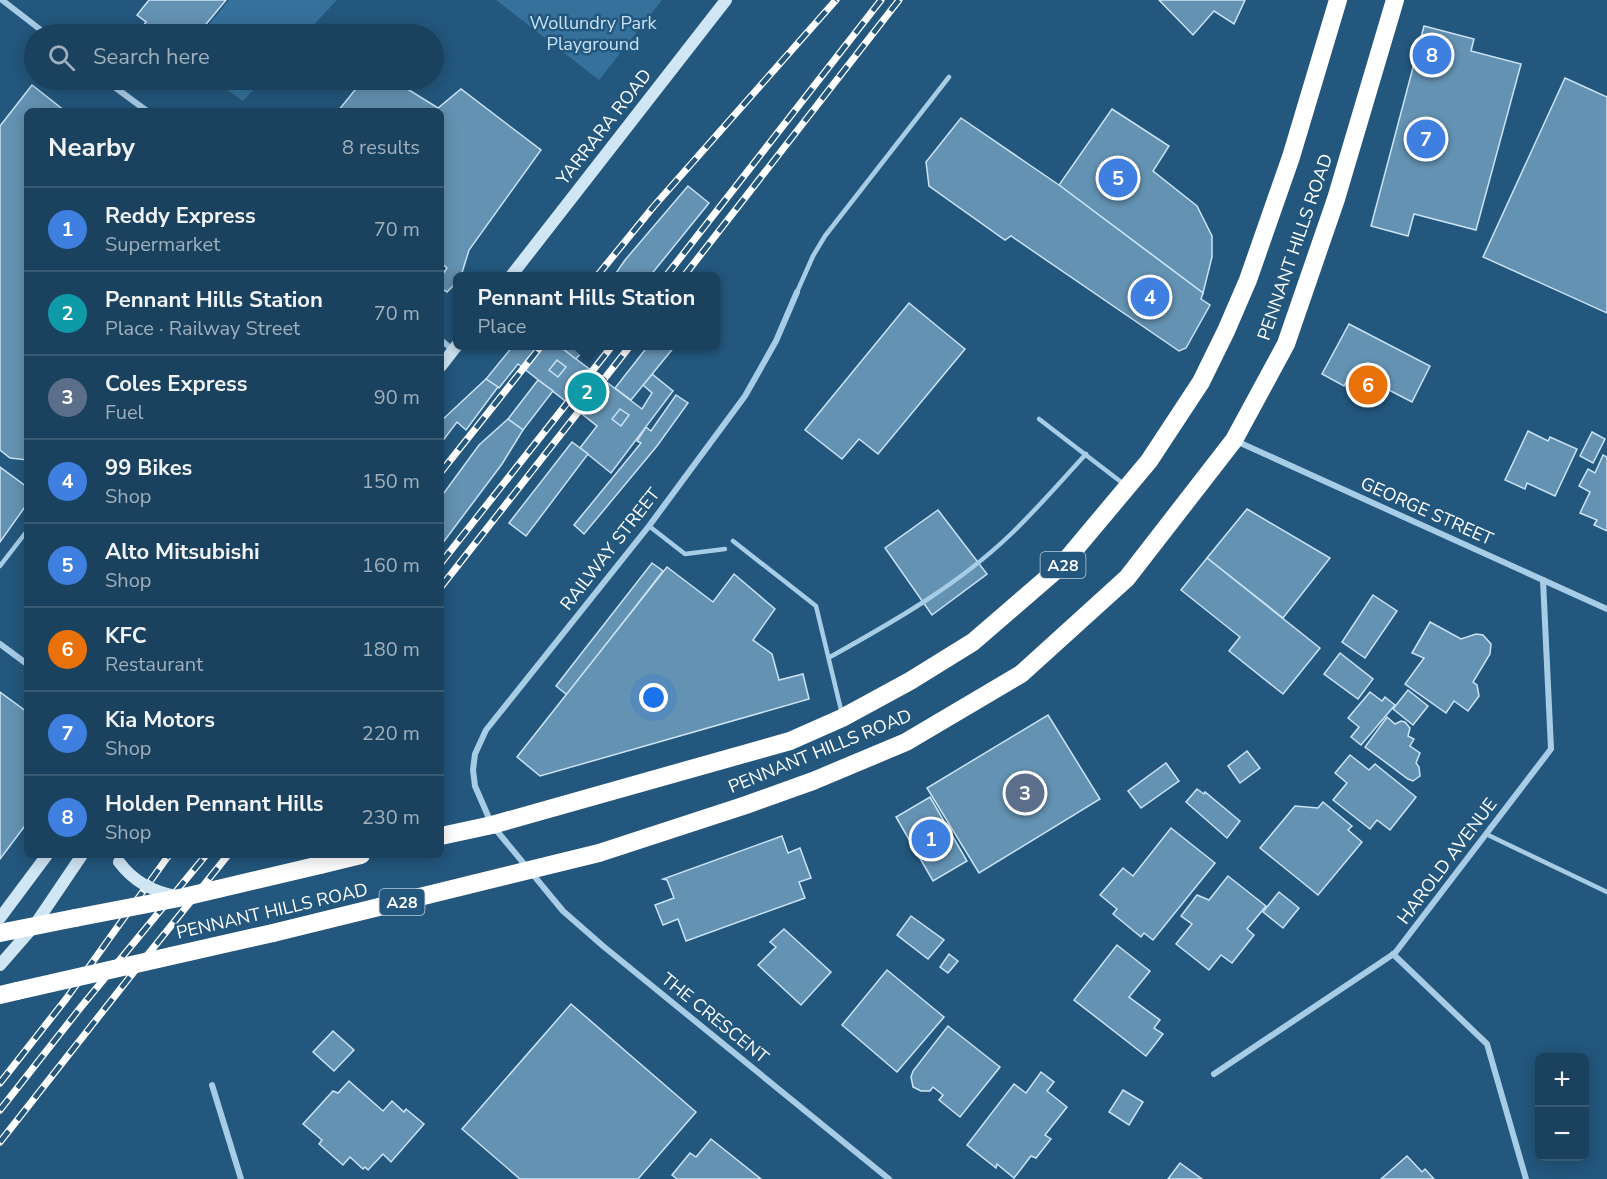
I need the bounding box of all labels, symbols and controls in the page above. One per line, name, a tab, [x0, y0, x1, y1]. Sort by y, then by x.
park label: Wollundry Park Playground	[529, 11, 658, 56]
search box	[24, 24, 444, 90]
pin: 8	[1412, 32, 1452, 78]
icon: search	[45, 41, 78, 74]
text: Search here	[93, 42, 210, 72]
street label: YARRARA ROAD	[550, 64, 657, 191]
pin: 7	[1406, 116, 1446, 162]
text: Nearby	[48, 130, 135, 165]
text: 8 results	[342, 134, 420, 161]
street label: PENNANT HILLS ROAD	[1252, 151, 1338, 343]
pin: 5	[1098, 156, 1138, 201]
text: Reddy Express	[105, 201, 256, 231]
text: 1	[62, 216, 74, 243]
text: 70 m	[374, 216, 420, 243]
text: Supermarket	[105, 231, 220, 258]
popup	[453, 272, 720, 350]
pin: 4	[1130, 274, 1170, 320]
text: Pennant Hills Station	[478, 283, 695, 313]
text: Pennant Hills Station	[105, 285, 323, 315]
text: 2	[62, 300, 74, 327]
text: 70 m	[374, 300, 420, 327]
text: Place	[478, 313, 526, 340]
text: Place · Railway Street	[105, 315, 300, 342]
pin: 6	[1348, 362, 1388, 408]
text: Coles Express	[105, 369, 248, 399]
pin: 2	[568, 370, 606, 414]
text: 3	[62, 384, 74, 411]
text: 90 m	[374, 384, 420, 411]
text: Fuel	[105, 399, 144, 426]
text: 99 Bikes	[105, 453, 192, 483]
text: 4	[62, 468, 74, 495]
text: 150 m	[362, 468, 420, 495]
street label: GEORGE STREET	[1357, 471, 1497, 551]
text: Shop	[105, 483, 151, 510]
street label: RAILWAY STREET	[555, 483, 665, 615]
text: Alto Mitsubishi	[105, 537, 260, 567]
text: 5	[62, 552, 74, 579]
text: 160 m	[362, 552, 420, 579]
road number: A28	[1040, 552, 1086, 578]
text: Shop	[105, 567, 151, 594]
text: KFC	[105, 621, 147, 651]
text: 6	[62, 636, 74, 663]
text: 180 m	[362, 636, 420, 663]
text: Restaurant	[105, 651, 203, 678]
your location	[639, 683, 668, 712]
street label: PENNANT HILLS ROAD	[725, 703, 915, 799]
text: Kia Motors	[105, 705, 215, 735]
text: 7	[62, 720, 74, 747]
text: 220 m	[362, 720, 420, 747]
text: Shop	[105, 735, 151, 762]
pin: 3	[1006, 770, 1044, 816]
text: Holden Pennant Hills	[105, 789, 324, 819]
street label: HAROLD AVENUE	[1392, 793, 1502, 929]
text: 8	[62, 804, 74, 831]
text: 230 m	[362, 804, 420, 831]
pin: 1	[912, 816, 950, 862]
text: Shop	[105, 819, 151, 846]
street label: PENNANT HILLS ROAD	[174, 877, 370, 945]
road number: A28	[380, 889, 424, 915]
street label: THE CRESCENT	[656, 967, 774, 1069]
map controls	[1535, 1053, 1589, 1161]
button: +	[1535, 1053, 1589, 1107]
button: −	[1535, 1107, 1589, 1161]

